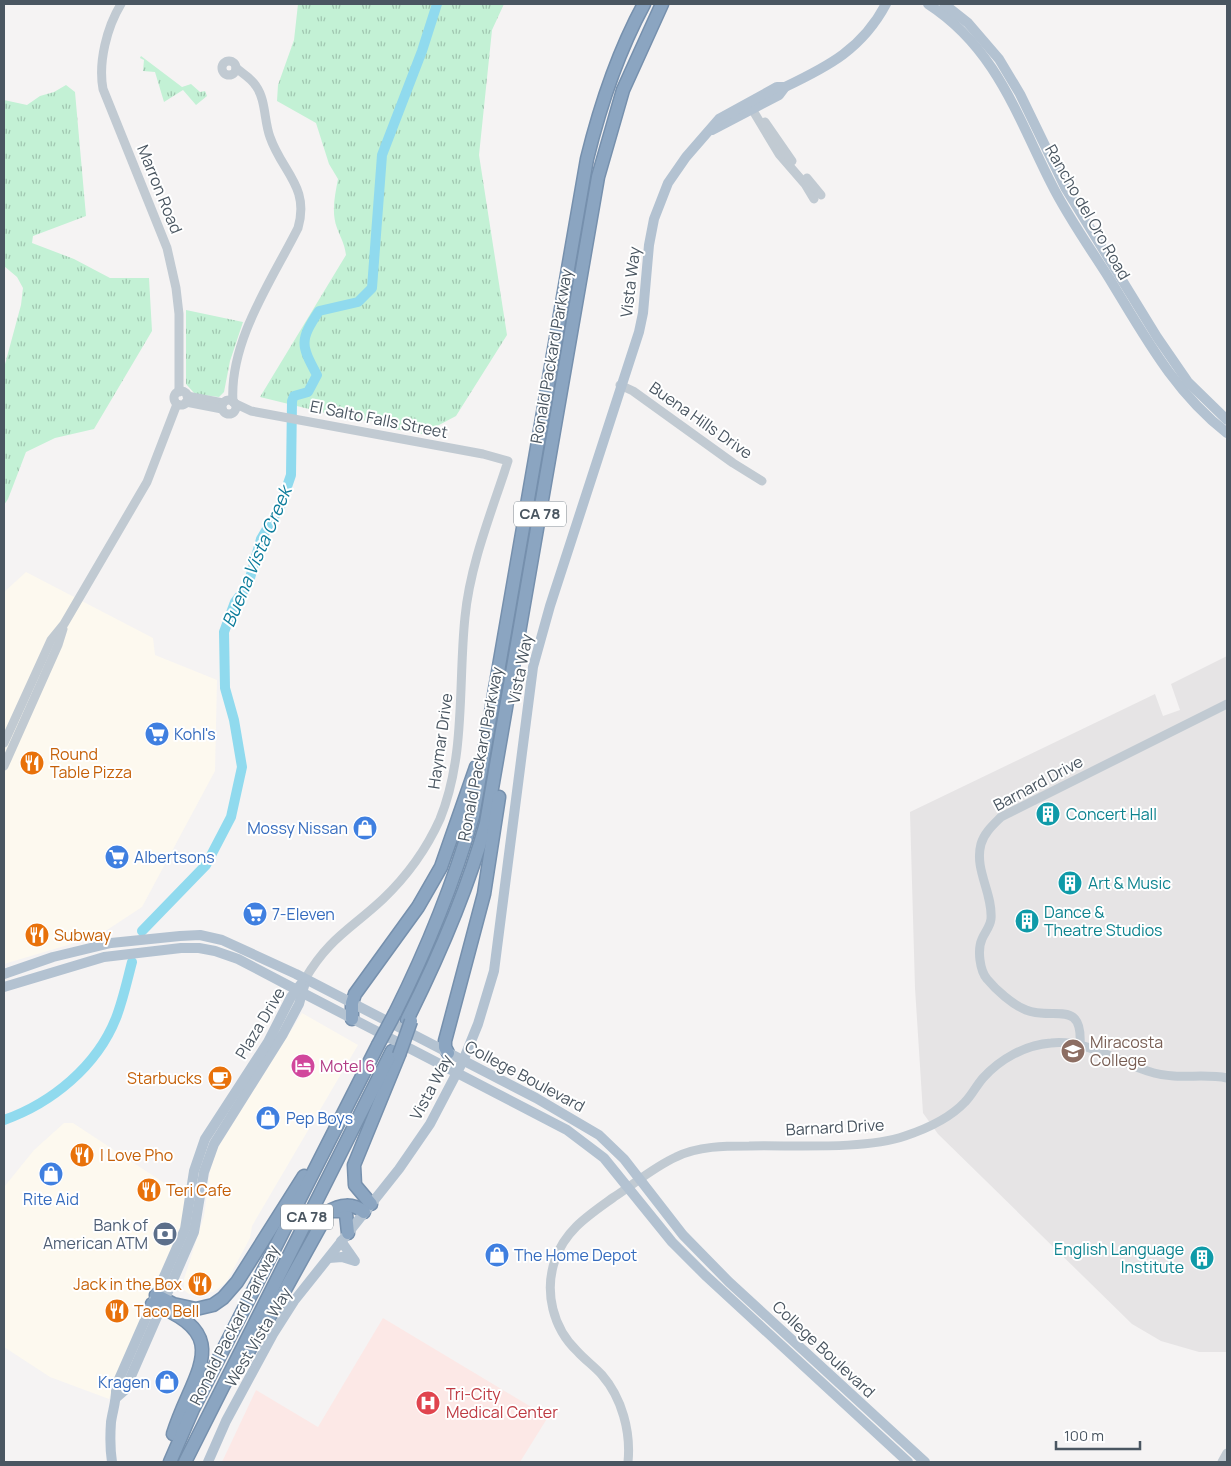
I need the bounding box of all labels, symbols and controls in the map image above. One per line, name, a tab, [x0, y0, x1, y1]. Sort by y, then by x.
street label: Rancho del Oro Road	[1040, 140, 1136, 284]
street label: Marron Road	[132, 141, 188, 237]
street label: Vista Way	[615, 245, 645, 319]
street label: Ronald Packard Parkway	[525, 266, 577, 445]
street label: Buena Hills Drive	[645, 376, 757, 464]
street label: El Salto Falls Street	[308, 395, 450, 443]
water label: Buena Vista Creek	[216, 480, 298, 631]
road number: CA 78	[514, 502, 566, 526]
street label: Vista Way	[502, 631, 538, 706]
street label: Ronald Packard Parkway	[452, 664, 508, 843]
street label: Haymar Drive	[422, 692, 458, 790]
supermarket icon: Kohl's	[144, 721, 170, 747]
place label: Kohl's	[174, 723, 216, 745]
place label: Round Table Pizza	[50, 743, 132, 783]
restaurant icon: Round Table Pizza	[19, 750, 45, 776]
street label: Barnard Drive	[989, 750, 1087, 816]
building icon: Concert Hall	[1035, 801, 1061, 827]
place label: Concert Hall	[1066, 803, 1157, 825]
shop icon: Mossy Nissan	[352, 815, 378, 841]
place label: Mossy Nissan	[247, 817, 348, 839]
supermarket icon: Albertsons	[104, 844, 130, 870]
place label: Albertsons	[134, 846, 215, 868]
building icon: Art & Music	[1057, 870, 1083, 896]
place label: Art & Music	[1088, 872, 1171, 894]
supermarket icon: 7-Eleven	[242, 901, 268, 927]
place label: Dance & Theatre Studios	[1044, 901, 1162, 941]
place label: 7-Eleven	[272, 903, 335, 925]
building icon: Dance & Theatre Studios	[1014, 908, 1040, 934]
restaurant icon: Subway	[24, 922, 50, 948]
place label: Subway	[54, 924, 112, 946]
street label: Plaza Drive	[230, 983, 290, 1063]
place label: Miracosta College	[1090, 1031, 1163, 1071]
street label: College Boulevard	[461, 1035, 589, 1117]
school or university icon: Miracosta College	[1060, 1038, 1086, 1064]
street label: Vista Way	[405, 1050, 458, 1124]
hotel icon: Motel 6	[290, 1053, 316, 1079]
place label: Motel 6	[320, 1055, 375, 1077]
cafe icon: Starbucks	[207, 1065, 233, 1091]
place label: Starbucks	[127, 1067, 202, 1089]
shop icon: Pep Boys	[255, 1105, 281, 1131]
place label: Pep Boys	[286, 1107, 353, 1129]
street label: Barnard Drive	[785, 1113, 885, 1141]
restaurant icon: I Love Pho	[69, 1142, 95, 1168]
place label: I Love Pho	[100, 1144, 173, 1166]
shop icon: Rite Aid	[38, 1161, 64, 1187]
restaurant icon: Teri Cafe	[136, 1177, 162, 1203]
place label: Teri Cafe	[166, 1179, 231, 1201]
place label: Rite Aid	[23, 1188, 79, 1210]
road number: CA 78	[281, 1204, 333, 1230]
place label: Bank of American ATM	[43, 1214, 148, 1254]
bank icon: Bank of American ATM	[152, 1221, 178, 1247]
place label: English Language Institute	[1054, 1238, 1184, 1278]
street label: Ronald Packard Parkway	[184, 1241, 284, 1409]
shop icon: The Home Depot	[484, 1242, 510, 1268]
place label: The Home Depot	[514, 1244, 637, 1266]
building icon: English Language Institute	[1189, 1245, 1215, 1271]
restaurant icon: Jack in the Box	[187, 1271, 213, 1297]
place label: Jack in the Box	[73, 1273, 183, 1295]
street label: West Vista Way	[220, 1283, 297, 1391]
street label: College Boulevard	[768, 1296, 880, 1402]
restaurant icon: Taco Bell	[104, 1298, 130, 1324]
place label: Taco Bell	[134, 1300, 199, 1322]
shop icon: Kragen	[154, 1369, 180, 1395]
place label: Kragen	[98, 1371, 150, 1393]
place label: Tri-City Medical Center	[446, 1383, 558, 1423]
hospital icon: Tri-City Medical Center	[415, 1390, 441, 1416]
scale bar	[1056, 1418, 1140, 1450]
text: 100 m	[1064, 1425, 1104, 1446]

